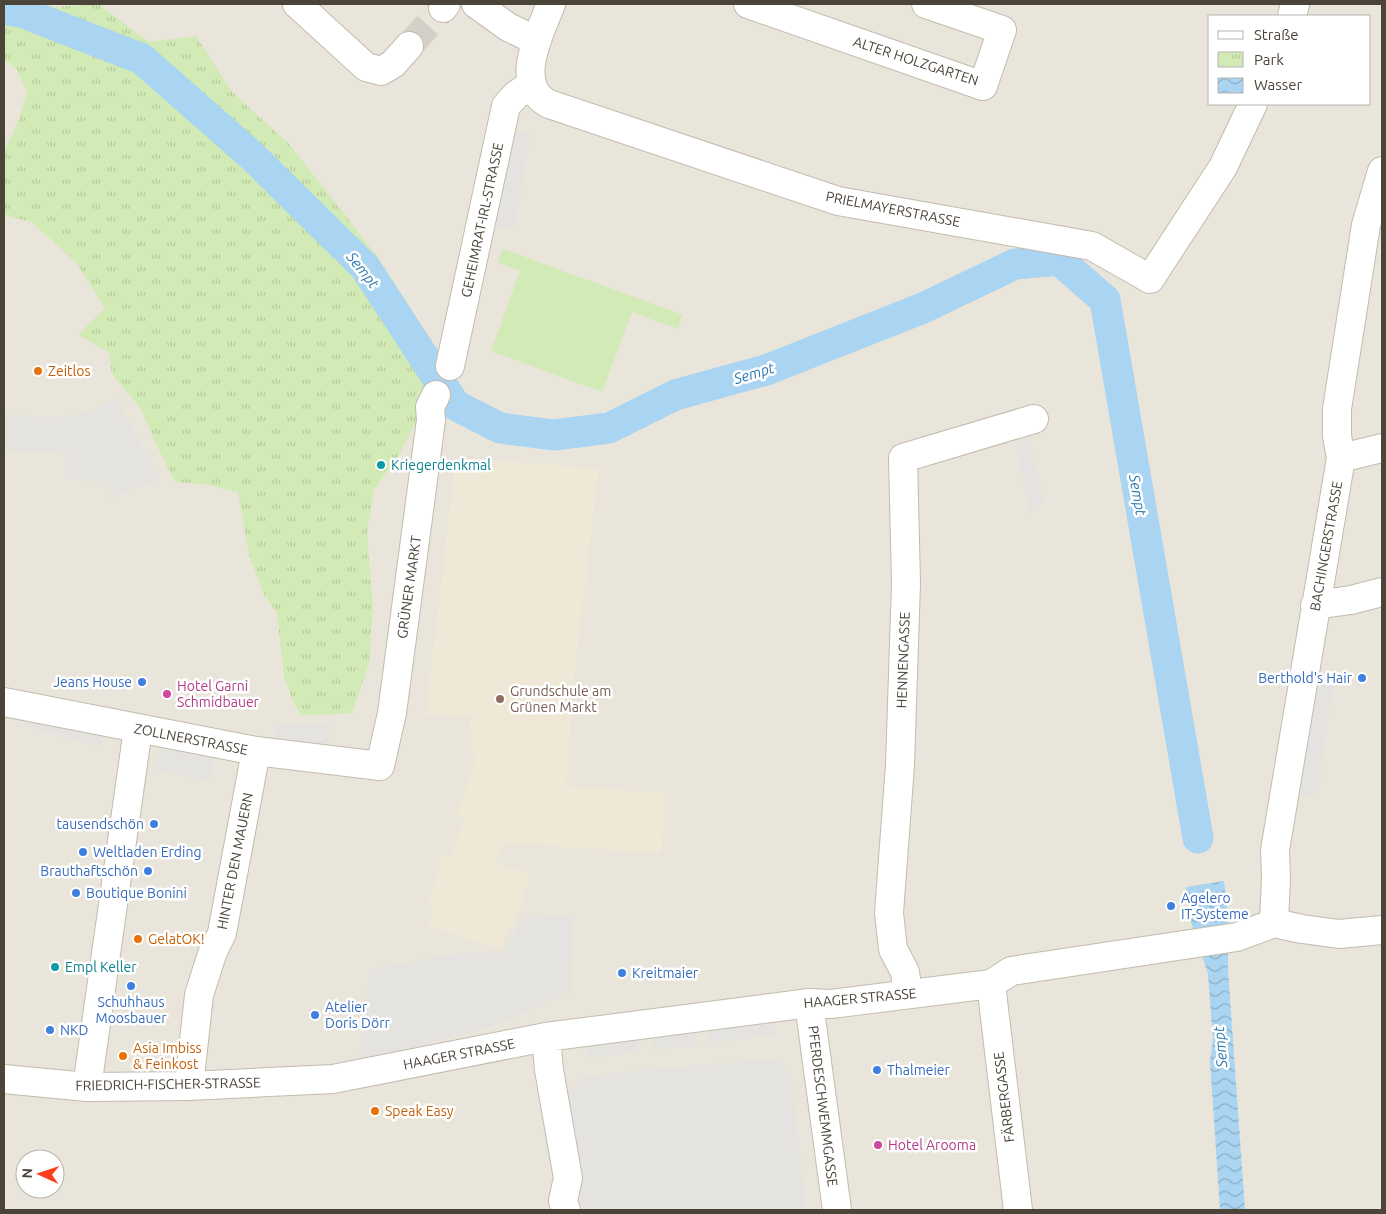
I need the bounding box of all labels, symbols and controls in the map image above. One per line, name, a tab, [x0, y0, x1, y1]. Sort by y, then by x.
legend	[1208, 15, 1371, 105]
text: Straße	[1254, 26, 1298, 43]
street label: ALTER HOLZGARTEN	[851, 33, 981, 89]
text: Park	[1254, 51, 1284, 68]
text: Wasser	[1254, 76, 1303, 93]
street label: GEHEIMRAT-IRL-STRASSE	[458, 141, 506, 299]
street label: PRIELMAYERSTRASSE	[824, 188, 962, 230]
water label: Sempt	[343, 248, 383, 292]
water label: Sempt	[731, 359, 776, 387]
place label: Zeitlos	[48, 363, 90, 379]
marker: Zeitlos	[32, 365, 44, 377]
place label: Kriegerdenkmal	[391, 457, 491, 473]
marker: Kriegerdenkmal	[375, 459, 387, 471]
water label: Sempt	[1126, 472, 1150, 517]
street label: BACHINGERSTRASSE	[1307, 480, 1345, 612]
street label: GRÜNER MARKT	[393, 534, 424, 640]
street label: HENNENGASSE	[893, 611, 913, 709]
place label: Berthold's Hair	[1258, 670, 1353, 686]
marker: Berthold's Hair	[1356, 672, 1368, 684]
place label: Jeans House	[53, 674, 132, 690]
marker: Jeans House	[136, 676, 148, 688]
place label: Hotel Garni Schmidbauer	[177, 678, 260, 710]
place label: Grundschule am Grünen Markt	[510, 683, 611, 715]
marker: Hotel Garni Schmidbauer	[161, 688, 173, 700]
marker: Grundschule am Grünen Markt	[494, 693, 506, 705]
street label: ZOLLNERSTRASSE	[133, 720, 249, 758]
street label: HINTER DEN MAUERN	[214, 791, 256, 931]
place label: tausendschön	[57, 816, 144, 832]
marker: tausendschön	[148, 818, 160, 830]
place label: Weltladen Erding	[93, 844, 201, 860]
marker: Weltladen Erding	[77, 846, 89, 858]
place label: Brauthaftschön	[40, 863, 138, 879]
marker: Brauthaftschön	[142, 865, 154, 877]
place label: Boutique Bonini	[86, 885, 187, 901]
marker: Boutique Bonini	[70, 887, 82, 899]
place label: Agelero IT-Systeme	[1181, 890, 1249, 922]
marker: Agelero IT-Systeme	[1165, 900, 1177, 912]
place label: GelatOK!	[148, 931, 205, 947]
marker: GelatOK!	[132, 933, 144, 945]
place label: Empl Keller	[65, 959, 137, 975]
marker: Empl Keller	[49, 961, 61, 973]
place label: Kreitmaier	[632, 965, 699, 981]
marker: Kreitmaier	[616, 967, 628, 979]
marker: Schuhhaus Moosbauer	[125, 980, 137, 992]
street label: HAAGER STRASSE	[803, 985, 917, 1011]
place label: Schuhhaus Moosbauer	[95, 994, 167, 1026]
place label: Atelier Doris Dörr	[325, 999, 390, 1031]
marker: Atelier Doris Dörr	[309, 1009, 321, 1021]
place label: NKD	[60, 1022, 89, 1038]
marker: NKD	[44, 1024, 56, 1036]
street label: PFERDESCHWEMMGASSE	[805, 1025, 841, 1188]
water label: Sempt	[1210, 1025, 1230, 1069]
street label: HAAGER STRASSE	[402, 1035, 516, 1073]
place label: Asia Imbiss & Feinkost	[133, 1040, 202, 1072]
marker: Asia Imbiss & Feinkost	[117, 1050, 129, 1062]
street label: FÄRBERGASSE	[990, 1051, 1017, 1143]
place label: Thalmeier	[887, 1062, 951, 1078]
marker: Thalmeier	[871, 1064, 883, 1076]
street label: FRIEDRICH-FISCHER-STRASSE	[75, 1074, 261, 1094]
place label: Speak Easy	[385, 1103, 454, 1119]
marker: Speak Easy	[369, 1105, 381, 1117]
place label: Hotel Arooma	[888, 1137, 976, 1153]
marker: Hotel Arooma	[872, 1139, 884, 1151]
north arrow	[15, 1149, 65, 1199]
text: N	[19, 1168, 35, 1179]

